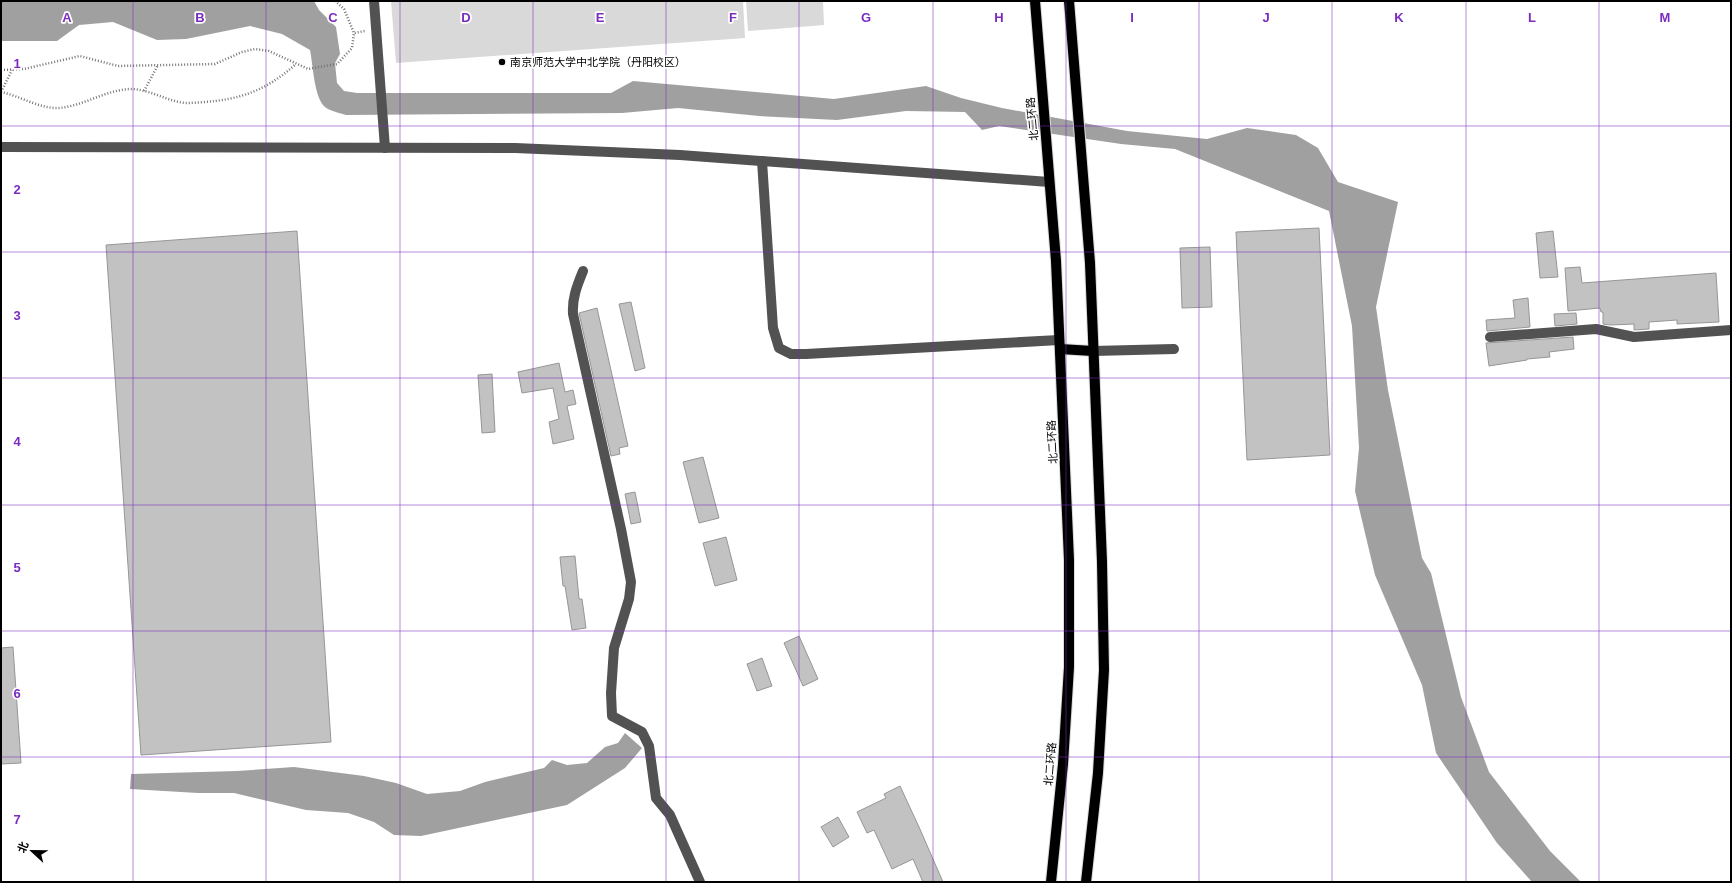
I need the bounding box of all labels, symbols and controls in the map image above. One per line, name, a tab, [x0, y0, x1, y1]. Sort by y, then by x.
text: A	[62, 10, 72, 25]
text: B	[195, 10, 205, 25]
text: C	[328, 10, 338, 25]
text: D	[461, 10, 471, 25]
text: E	[596, 10, 605, 25]
text: F	[729, 10, 737, 25]
text: G	[861, 10, 871, 25]
text: H	[994, 10, 1004, 25]
text: I	[1130, 10, 1134, 25]
text: J	[1262, 10, 1270, 25]
text: K	[1394, 10, 1404, 25]
text: L	[1528, 10, 1536, 25]
text: M	[1660, 10, 1670, 25]
text: 1	[13, 56, 21, 71]
place label: 南京师范大学中北学院（丹阳校区）	[510, 56, 686, 68]
marker: 南京师范大学中北学院（丹阳校区）	[497, 57, 507, 67]
street label: 北二环路	[1024, 97, 1040, 141]
text: 2	[13, 182, 21, 197]
text: 3	[13, 308, 21, 323]
street label: 北二环路	[1045, 420, 1059, 464]
text: 4	[13, 434, 21, 449]
text: 5	[13, 560, 21, 575]
text: 6	[13, 686, 21, 701]
street label: 北二环路	[1042, 742, 1058, 786]
text: 7	[13, 812, 21, 827]
north arrow	[12, 831, 52, 871]
text: 北	[15, 840, 30, 855]

